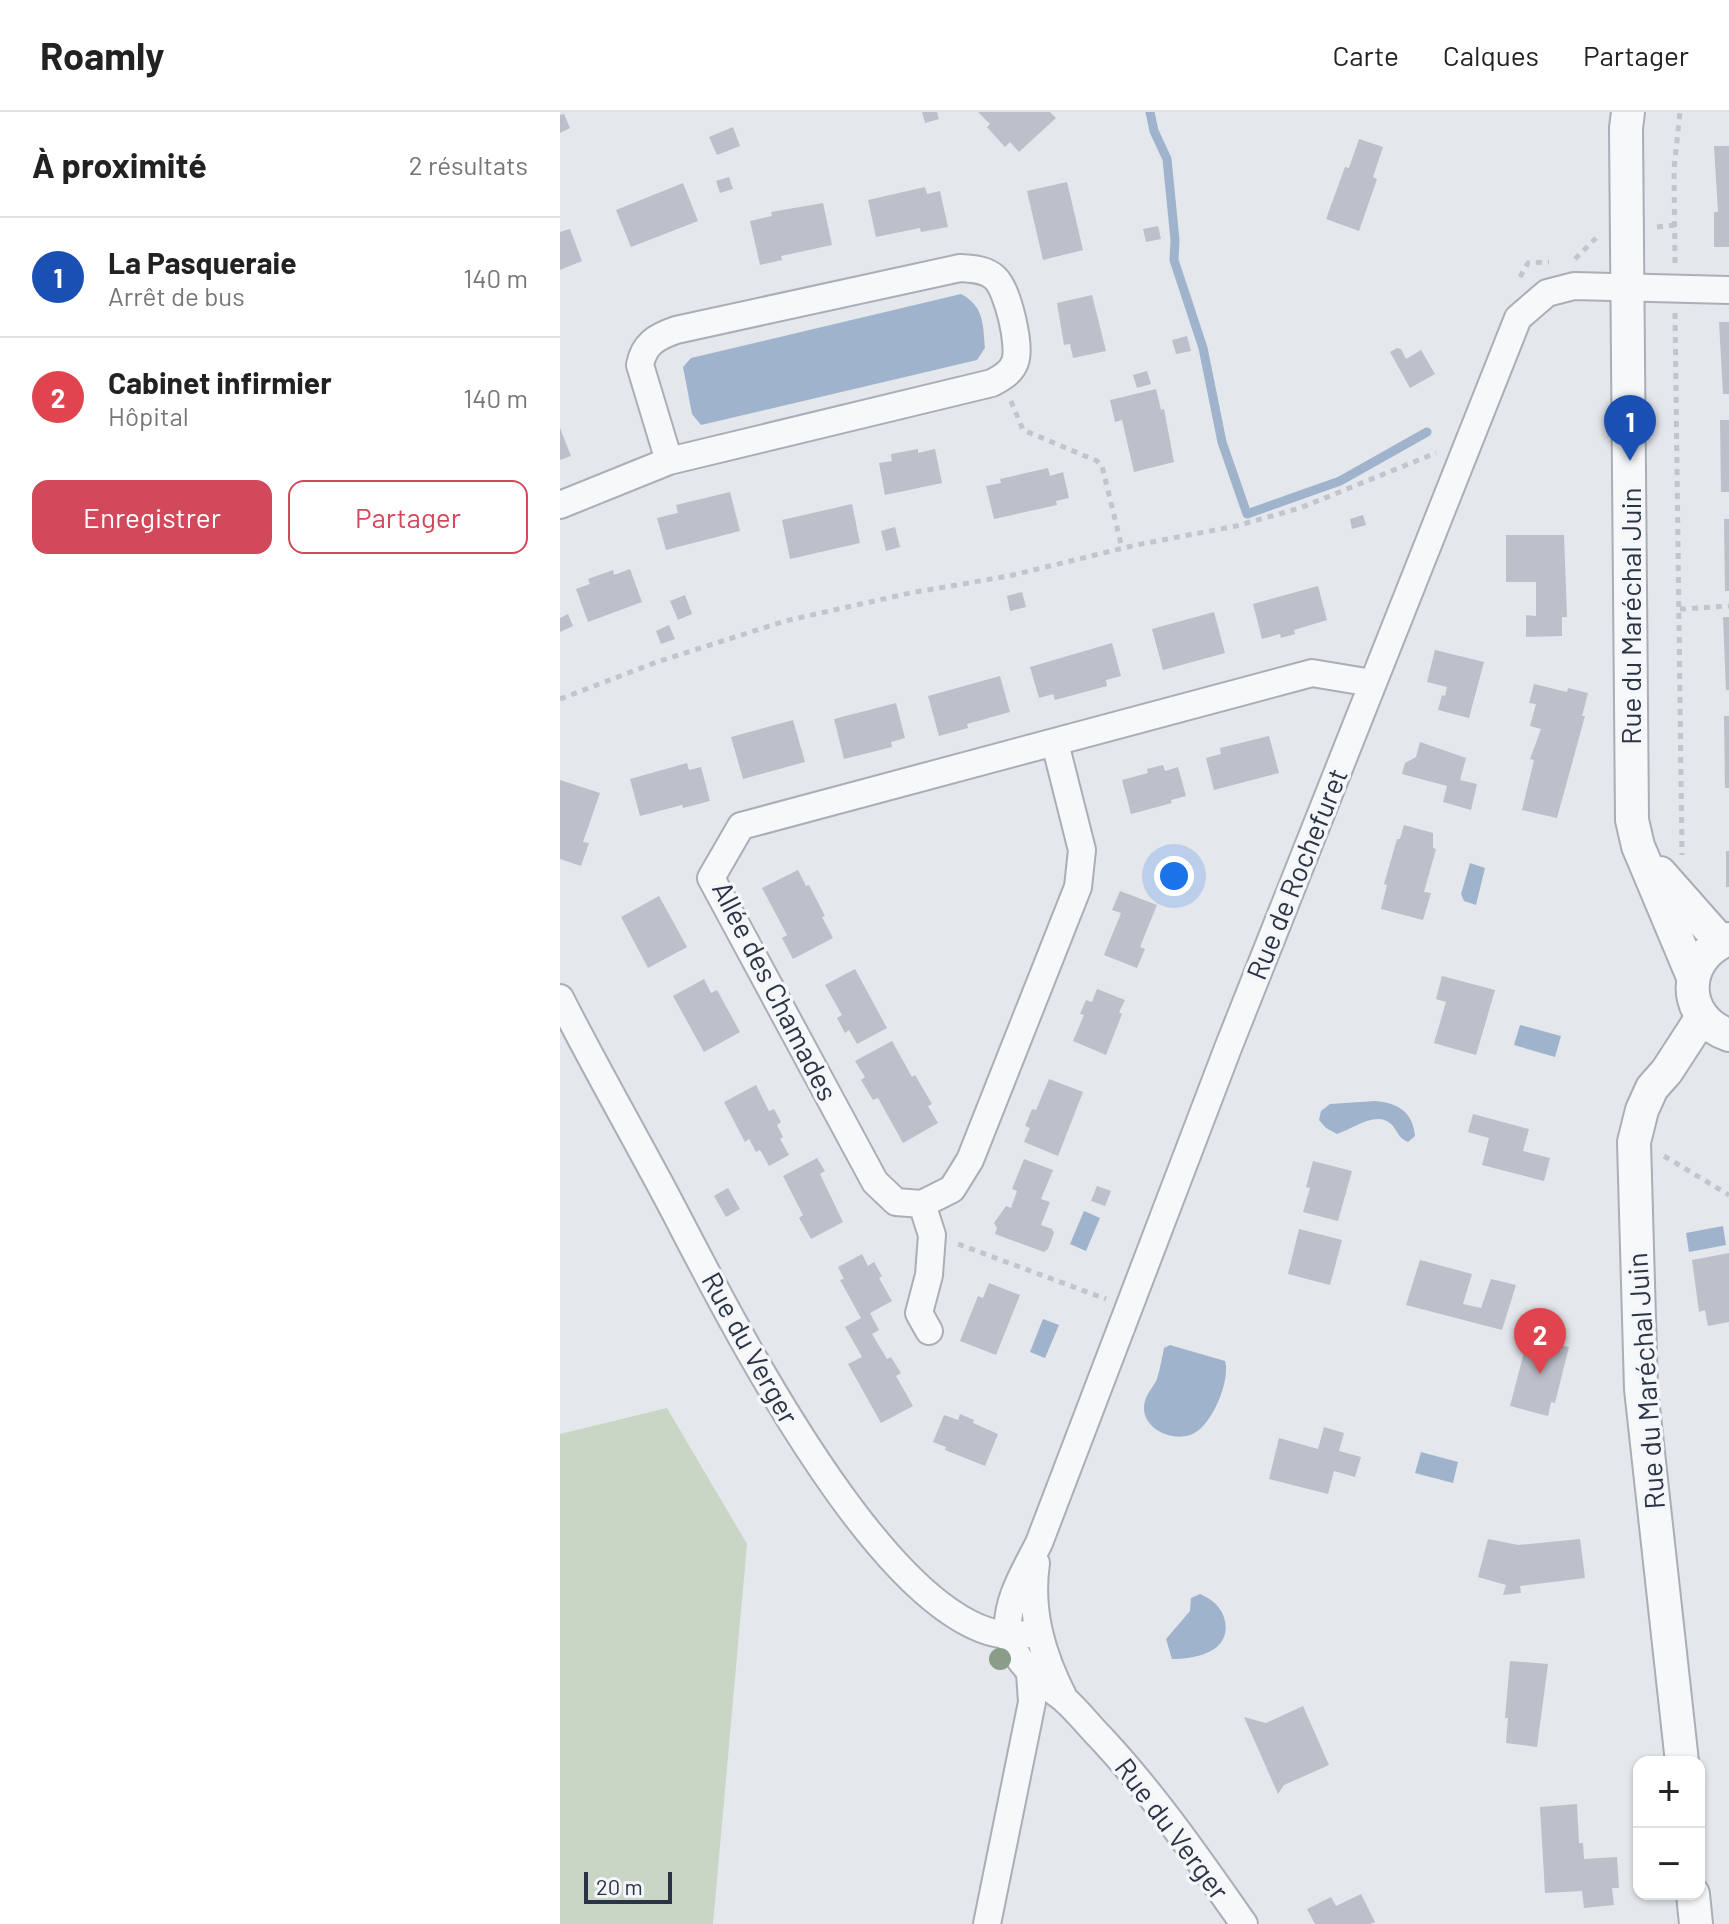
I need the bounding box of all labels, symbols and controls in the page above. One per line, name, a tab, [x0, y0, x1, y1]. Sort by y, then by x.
text: Roamly	[40, 32, 164, 78]
text: Carte	[1332, 38, 1399, 72]
text: Calques	[1443, 38, 1539, 72]
text: Partager	[1583, 38, 1689, 72]
text: À proximité	[32, 144, 207, 185]
text: 2 résultats	[409, 149, 528, 180]
text: La Pasqueraie	[108, 244, 297, 280]
text: 1	[53, 262, 63, 293]
text: 140 m	[463, 262, 528, 293]
text: Arrêt de bus	[108, 280, 245, 311]
text: Cabinet infirmier	[108, 364, 332, 400]
text: 2	[51, 382, 65, 413]
text: 140 m	[463, 382, 528, 413]
pin: 1	[1604, 395, 1656, 461]
text: Hôpital	[108, 400, 189, 431]
button: Enregistrer	[32, 480, 272, 554]
button: Partager	[288, 480, 528, 554]
street label: Rue du Maréchal Juin	[1613, 487, 1647, 745]
street label: Rue de Rochefuret	[1238, 763, 1354, 984]
your location	[1154, 856, 1194, 896]
street label: Allée des Chamades	[706, 875, 846, 1106]
street label: Rue du Maréchal Juin	[1619, 1252, 1671, 1511]
street label: Rue du Verger	[695, 1266, 807, 1429]
pin: 2	[1514, 1308, 1566, 1374]
street label: Rue du Verger	[1109, 1751, 1237, 1906]
map controls	[1633, 1756, 1705, 1900]
button: +	[1633, 1756, 1705, 1828]
button: −	[1633, 1828, 1705, 1900]
scale bar	[584, 1868, 672, 1904]
text: 20 m	[596, 1873, 643, 1899]

